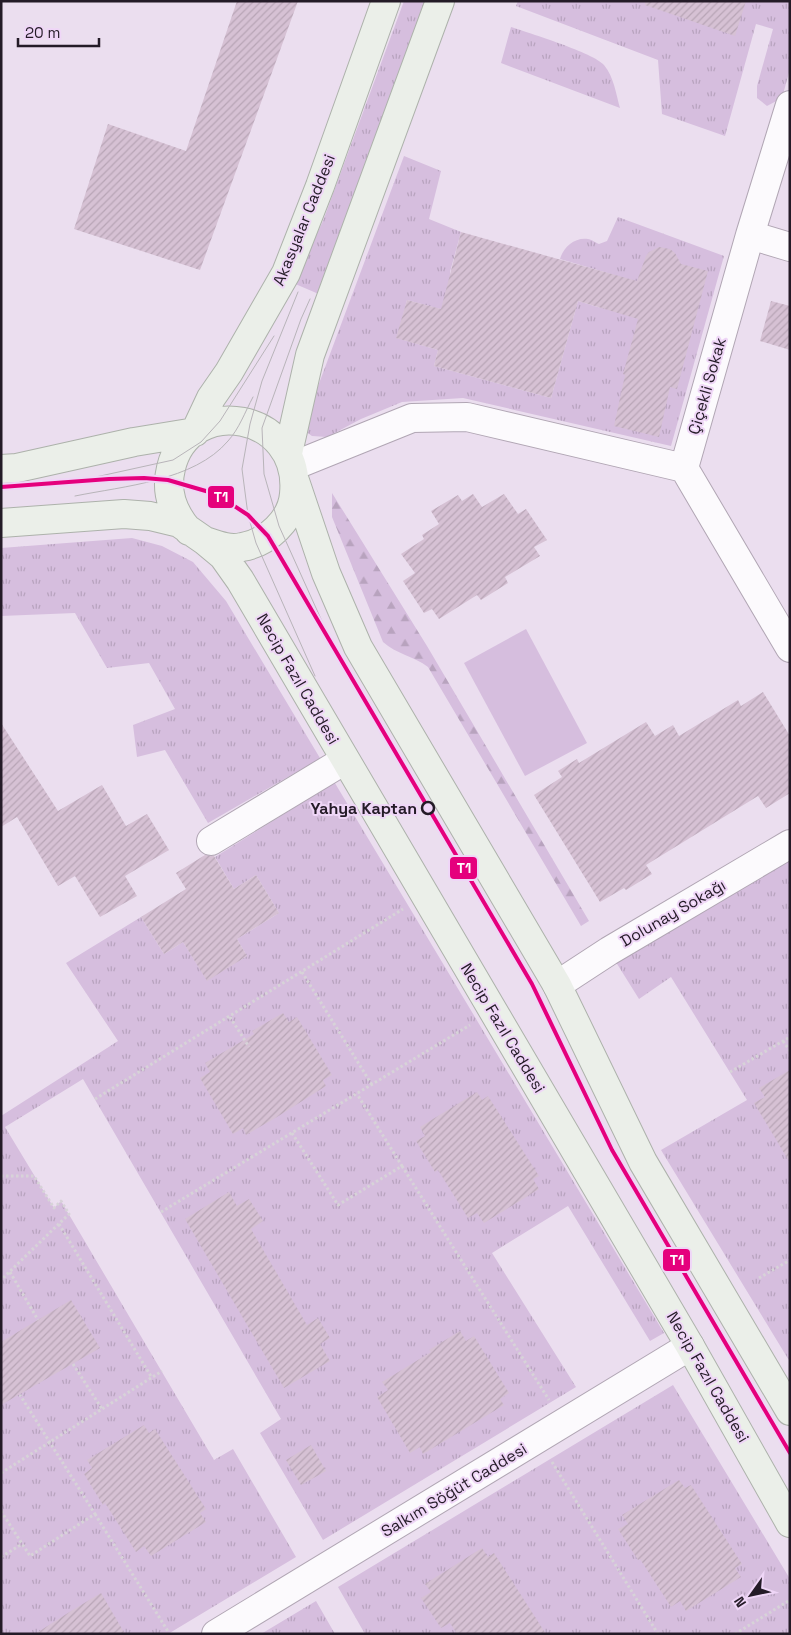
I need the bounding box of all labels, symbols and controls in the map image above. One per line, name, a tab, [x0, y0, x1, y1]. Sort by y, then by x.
scale bar	[18, 15, 99, 47]
text: 20 m	[25, 23, 60, 42]
street label: Akasyalar Caddesi	[268, 151, 340, 289]
street label: Çiçekli Sokak	[683, 335, 731, 437]
line badge: T1	[207, 485, 235, 509]
text: T1	[214, 488, 228, 506]
street label: Necip Fazıl Caddesi	[252, 610, 344, 748]
place label: Yahya Kaptan	[311, 798, 417, 819]
marker: Yahya Kaptan	[421, 801, 435, 815]
line badge: T1	[449, 856, 478, 880]
text: T1	[457, 859, 471, 877]
street label: Dolunay Sokağı	[617, 874, 729, 952]
street label: Necip Fazıl Caddesi	[456, 959, 550, 1097]
line badge: T1	[662, 1248, 691, 1272]
text: T1	[670, 1251, 684, 1269]
street label: Necip Fazıl Caddesi	[662, 1308, 754, 1446]
street label: Salkım Söğüt Caddesi	[377, 1438, 531, 1542]
north arrow	[726, 1570, 776, 1620]
text: N	[730, 1593, 750, 1611]

